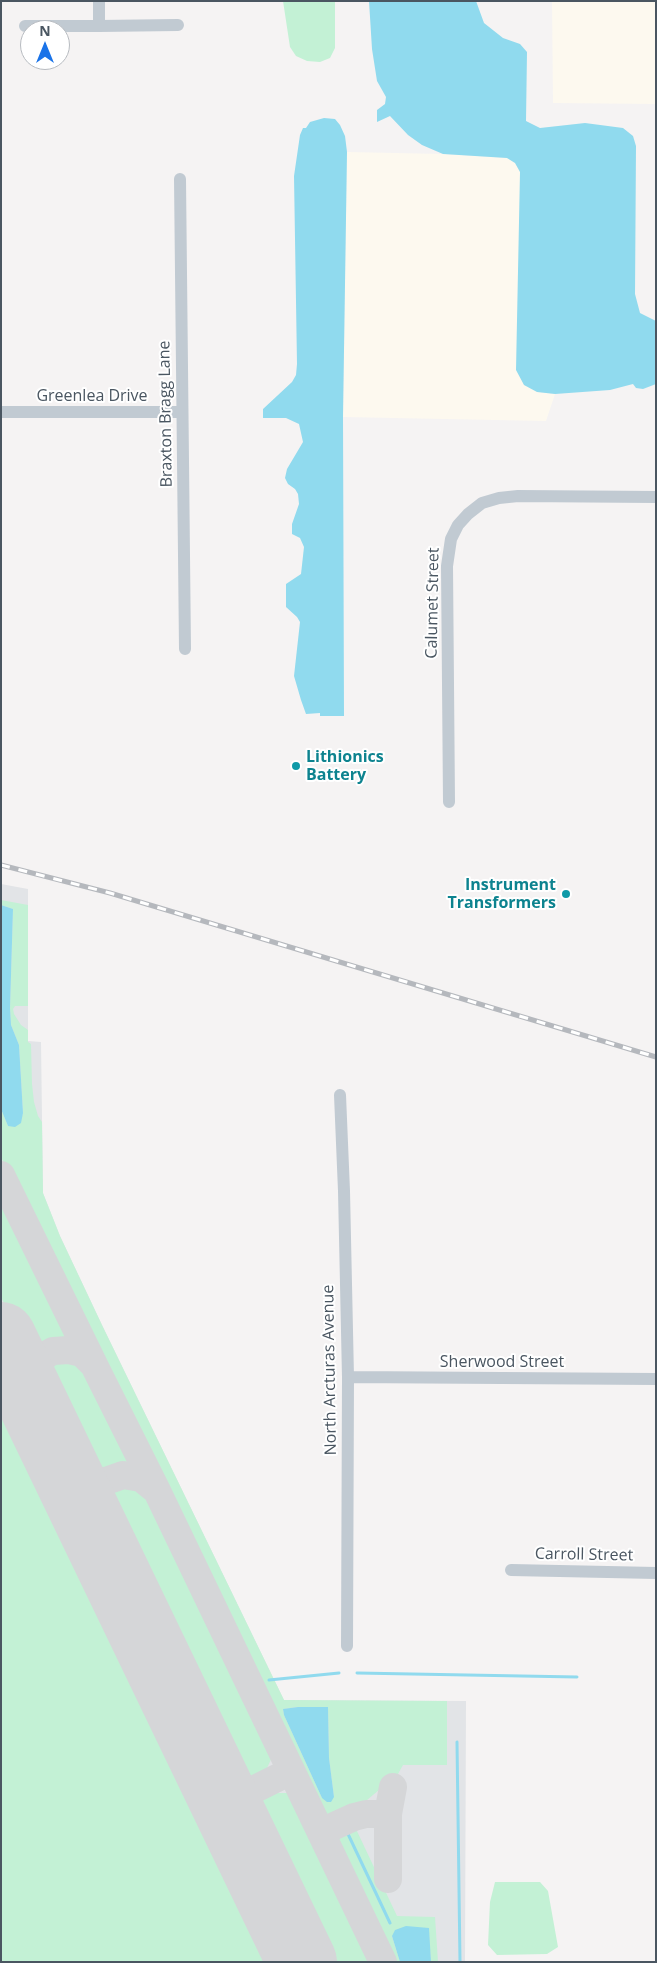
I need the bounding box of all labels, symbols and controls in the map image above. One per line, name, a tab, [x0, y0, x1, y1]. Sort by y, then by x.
north arrow	[20, 20, 70, 70]
text: N	[39, 21, 51, 40]
street label: Braxton Bragg Lane	[155, 340, 177, 488]
street label: Greenlea Drive	[36, 386, 148, 406]
street label: Calumet Street	[422, 547, 444, 659]
place label: Lithionics Battery	[306, 747, 384, 785]
marker: Lithionics Battery	[290, 760, 302, 772]
place label: Instrument Transformers	[448, 875, 556, 913]
marker: Instrument Transformers	[560, 888, 572, 900]
street label: North Arcturas Avenue	[319, 1285, 341, 1455]
street label: Sherwood Street	[440, 1352, 564, 1372]
street label: Carroll Street	[535, 1545, 633, 1565]

